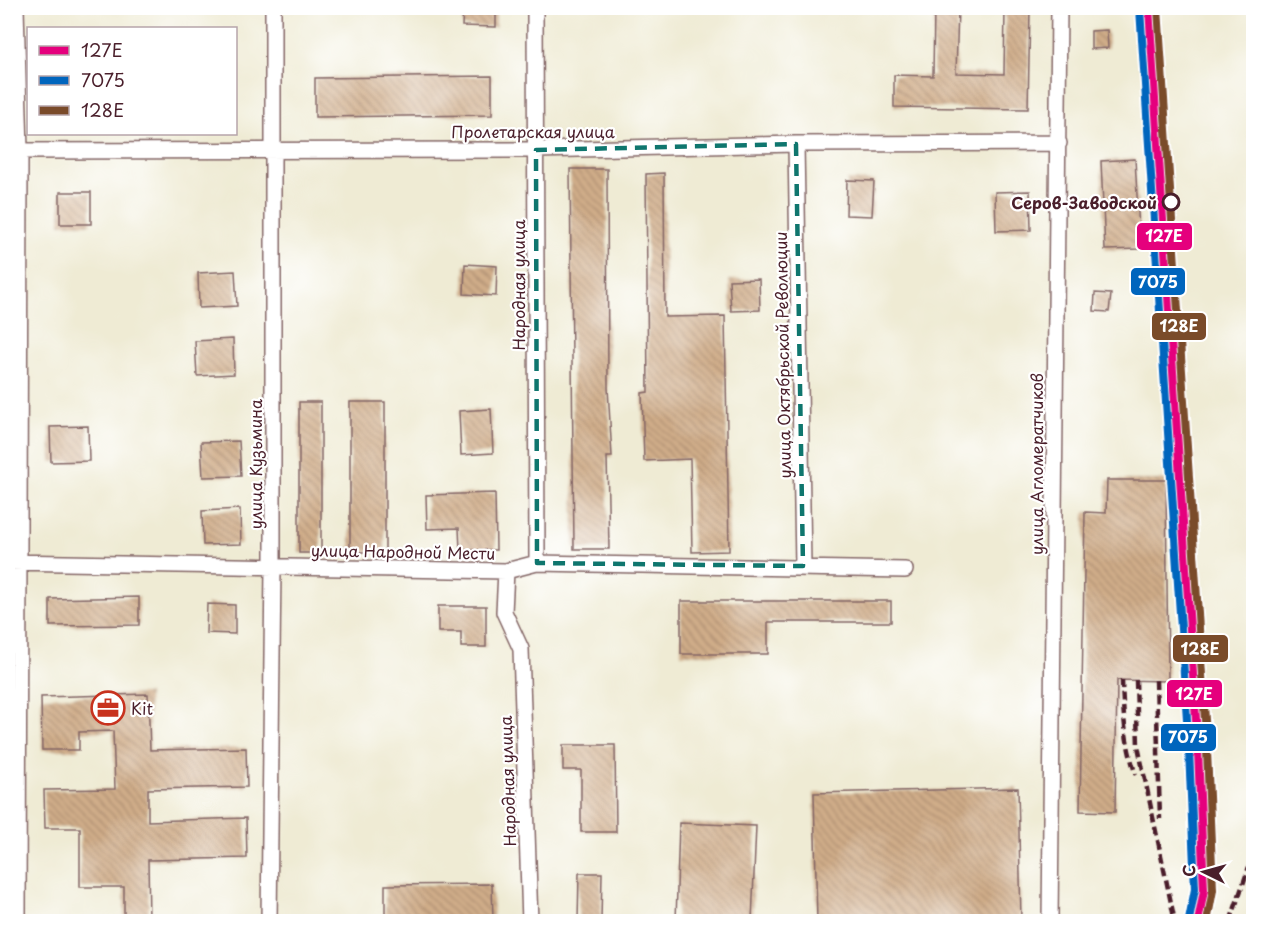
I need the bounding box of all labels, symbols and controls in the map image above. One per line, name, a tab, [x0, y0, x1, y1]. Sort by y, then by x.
legend	[27, 27, 237, 135]
text: 127Е	[81, 36, 123, 63]
text: 7075	[81, 66, 125, 93]
text: 128Е	[81, 96, 124, 123]
street label: Пролетарская улица	[451, 119, 615, 143]
place label: Серов-Заводской	[1011, 190, 1157, 214]
marker: Серов-Заводской	[1162, 193, 1180, 211]
street label: Народная улица	[506, 220, 530, 350]
line badge: 127Е	[1136, 222, 1193, 251]
text: 127Е	[1145, 223, 1183, 247]
street label: улица Октябрьской Революции	[768, 231, 796, 479]
line badge: 7075	[1130, 267, 1186, 296]
text: 7075	[1138, 269, 1178, 293]
line badge: 128Е	[1151, 312, 1207, 341]
text: 128Е	[1160, 313, 1198, 337]
street label: улица Агломератчиков	[1024, 373, 1048, 555]
street label: улица Кузьмина	[243, 399, 267, 529]
street label: улица Народной Мести	[311, 537, 495, 565]
line badge: 128Е	[1172, 634, 1229, 663]
text: 128Е	[1181, 636, 1219, 660]
line badge: 127Е	[1166, 679, 1223, 708]
text: 127Е	[1175, 681, 1213, 705]
office icon: Kit	[90, 690, 126, 726]
place label: Kit	[131, 696, 153, 720]
street label: Народная улица	[493, 715, 521, 847]
line badge: 7075	[1160, 723, 1217, 752]
text: 7075	[1168, 724, 1208, 748]
north arrow	[1174, 842, 1234, 902]
text: С	[1176, 864, 1201, 878]

